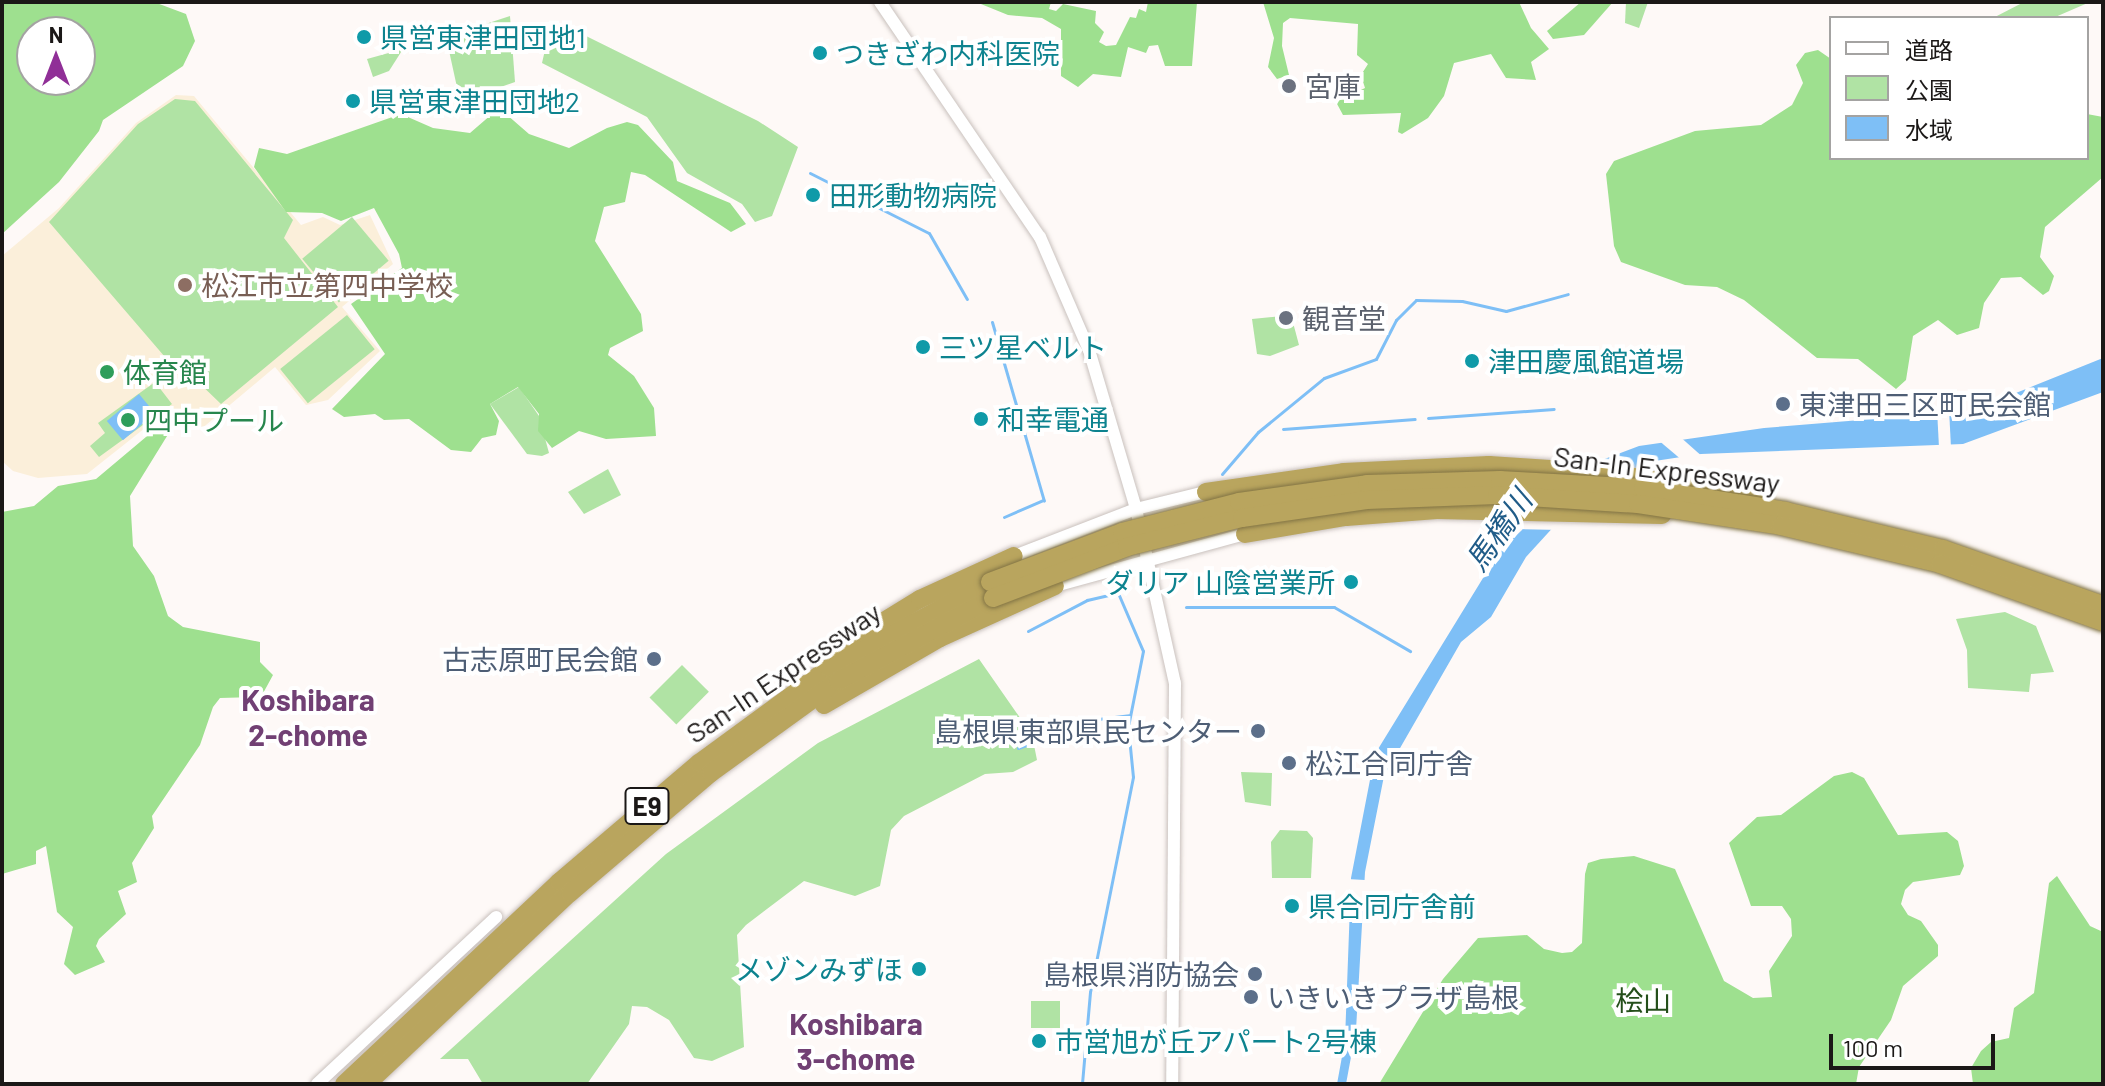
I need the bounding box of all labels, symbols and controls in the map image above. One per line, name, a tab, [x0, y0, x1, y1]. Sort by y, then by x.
north arrow	[16, 16, 96, 96]
legend	[1829, 16, 2089, 160]
place label: 県営東津田団地1	[380, 20, 586, 54]
text: N	[49, 21, 63, 47]
marker: 県営東津田団地1	[355, 28, 373, 46]
text: 道路	[1905, 35, 1953, 64]
place label: つきざわ内科医院	[836, 36, 1060, 70]
marker: つきざわ内科医院	[811, 44, 829, 62]
place label: 宮庫	[1305, 69, 1361, 103]
text: 公園	[1905, 75, 1953, 104]
marker: 宮庫	[1280, 77, 1298, 95]
place label: 県営東津田団地2	[369, 84, 580, 118]
marker: 県営東津田団地2	[344, 92, 362, 110]
text: 水域	[1905, 115, 1953, 144]
place label: 田形動物病院	[829, 178, 997, 212]
marker: 田形動物病院	[804, 186, 822, 204]
place label: 松江市立第四中学校	[201, 268, 453, 302]
marker: 松江市立第四中学校	[176, 276, 194, 294]
place label: 観音堂	[1302, 301, 1386, 335]
marker: 観音堂	[1277, 309, 1295, 327]
place label: 三ツ星ベルト	[939, 330, 1107, 364]
marker: 三ツ星ベルト	[914, 338, 932, 356]
place label: 津田慶風館道場	[1488, 344, 1684, 378]
marker: 津田慶風館道場	[1463, 352, 1481, 370]
place label: 体育館	[123, 355, 207, 389]
marker: 体育館	[98, 363, 116, 381]
place label: 東津田三区町民会館	[1799, 387, 2051, 421]
marker: 東津田三区町民会館	[1774, 395, 1792, 413]
place label: 和幸電通	[997, 402, 1109, 436]
place label: 四中プール	[144, 403, 284, 437]
marker: 和幸電通	[972, 410, 990, 428]
marker: 四中プール	[119, 411, 137, 429]
street label: San-In Expressway	[1552, 438, 1782, 500]
water label: 馬橋川	[1457, 483, 1539, 577]
place label: ダリア 山陰営業所	[1105, 565, 1335, 599]
marker: ダリア 山陰営業所	[1342, 573, 1360, 591]
street label: San-In Expressway	[679, 594, 887, 750]
place label: 古志原町民会館	[442, 642, 638, 676]
marker: 古志原町民会館	[645, 650, 663, 668]
district label: Koshibara 2-chome	[241, 681, 375, 752]
place label: 島根県東部県民センター	[934, 714, 1242, 748]
marker: 島根県東部県民センター	[1249, 722, 1267, 740]
place label: 松江合同庁舎	[1305, 746, 1473, 780]
marker: 松江合同庁舎	[1280, 754, 1298, 772]
road number: E9	[623, 784, 671, 828]
place label: 県合同庁舎前	[1308, 889, 1476, 923]
marker: 県合同庁舎前	[1283, 897, 1301, 915]
place label: メゾンみずほ	[735, 952, 903, 986]
place label: 島根県消防協会	[1043, 957, 1239, 991]
marker: メゾンみずほ	[910, 960, 928, 978]
marker: 島根県消防協会	[1246, 965, 1264, 983]
place label: いきいきプラザ島根	[1267, 980, 1519, 1014]
park label: 桧山	[1615, 983, 1671, 1017]
marker: いきいきプラザ島根	[1242, 988, 1260, 1006]
district label: Koshibara 3-chome	[789, 1005, 923, 1076]
scale bar	[1833, 1018, 1999, 1068]
place label: 市営旭が丘アパート2号棟	[1055, 1024, 1378, 1058]
marker: 市営旭が丘アパート2号棟	[1030, 1032, 1048, 1050]
text: 100 m	[1843, 1033, 1903, 1062]

